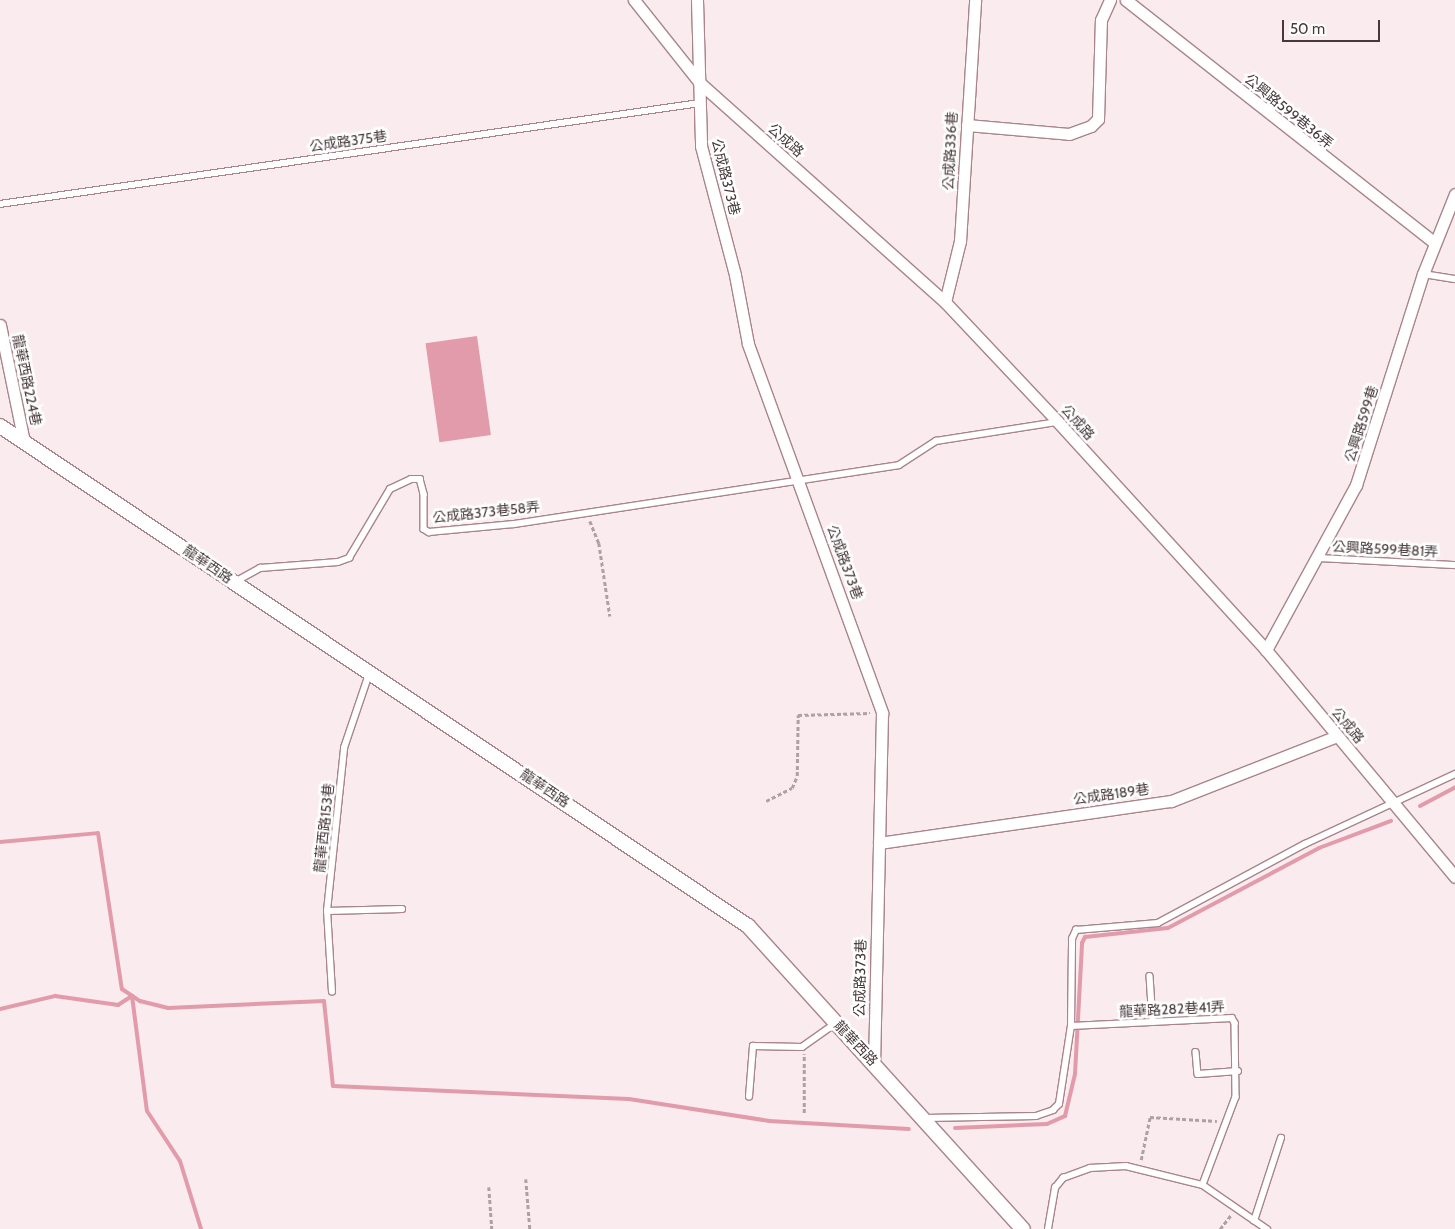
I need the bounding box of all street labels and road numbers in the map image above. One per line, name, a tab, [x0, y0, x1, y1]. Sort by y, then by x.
street label: 公興路599巷36弄	[1241, 70, 1337, 152]
street label: 公成路336巷	[940, 111, 960, 191]
street label: 公成路	[765, 120, 807, 160]
street label: 公成路375巷	[308, 127, 388, 155]
street label: 公成路373巷	[708, 137, 744, 217]
street label: 龍華西路224巷	[9, 333, 45, 427]
street label: 公興路599巷	[1341, 384, 1381, 464]
street label: 公成路	[1058, 401, 1098, 443]
street label: 公成路373巷58弄	[431, 498, 541, 526]
street label: 公成路373巷	[824, 522, 866, 602]
street label: 公興路599巷81弄	[1331, 538, 1439, 560]
street label: 龍華西路	[180, 541, 236, 587]
street label: 公成路	[1328, 704, 1368, 746]
street label: 龍華西路	[517, 765, 573, 811]
street label: 公成路189巷	[1072, 780, 1150, 808]
street label: 龍華西路153巷	[311, 783, 337, 873]
street label: 公成路373巷	[851, 939, 869, 1017]
street label: 龍華路282巷41弄	[1119, 998, 1225, 1020]
street label: 龍華西路	[831, 1017, 881, 1069]

